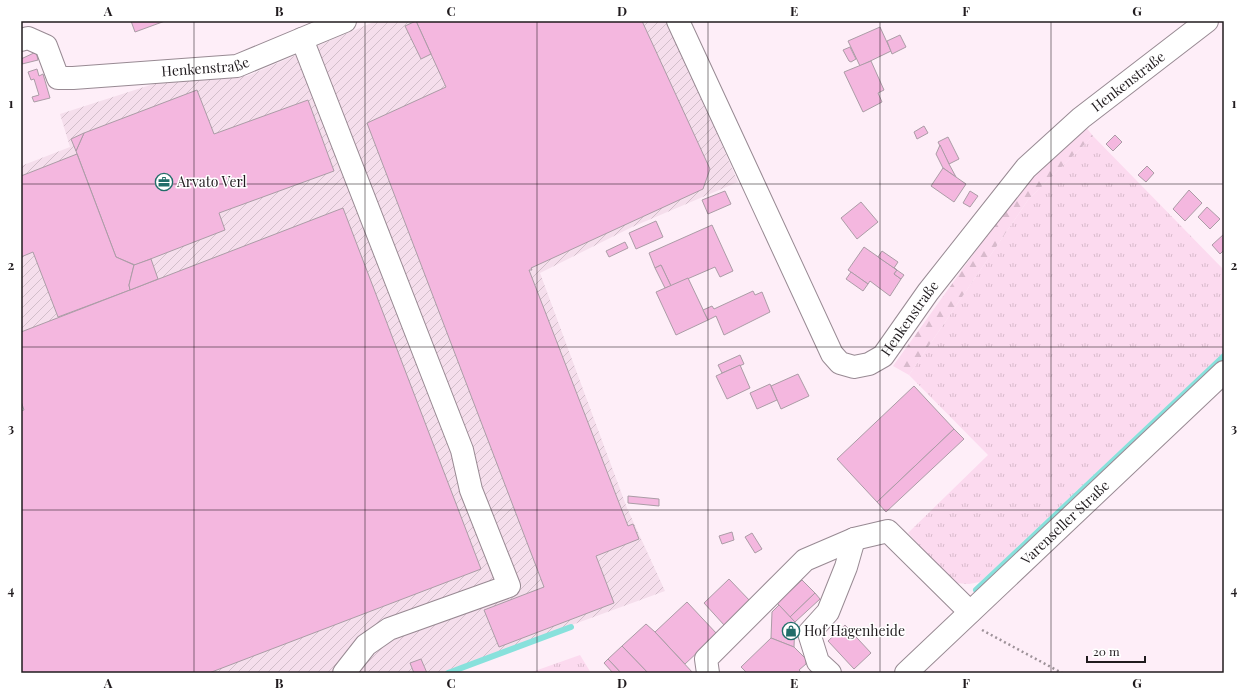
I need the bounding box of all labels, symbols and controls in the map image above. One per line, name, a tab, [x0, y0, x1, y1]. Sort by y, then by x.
text: A	[103, 2, 113, 19]
text: B	[275, 2, 284, 19]
text: C	[446, 2, 456, 19]
text: D	[617, 2, 627, 19]
text: E	[790, 2, 798, 19]
text: F	[962, 2, 970, 19]
text: G	[1132, 2, 1142, 19]
street label: Henkenstraße	[1087, 47, 1169, 116]
street label: Henkenstraße	[161, 52, 252, 81]
text: 1	[9, 94, 14, 111]
text: 1	[1232, 94, 1237, 111]
office icon: Arvato Verl	[154, 172, 174, 192]
place label: Arvato Verl	[176, 172, 246, 191]
text: 2	[8, 256, 15, 273]
text: 2	[1231, 256, 1238, 273]
street label: Henkenstraße	[876, 276, 943, 360]
text: 3	[8, 419, 14, 436]
text: 3	[1231, 419, 1237, 436]
street label: Varenseller Straße	[1016, 476, 1113, 569]
text: 4	[8, 581, 15, 598]
text: 4	[1231, 581, 1238, 598]
shop icon: Hof Hagenheide	[781, 621, 801, 641]
place label: Hof Hagenheide	[804, 621, 905, 640]
scale bar	[1087, 638, 1145, 664]
text: 20 m	[1093, 643, 1120, 659]
text: A	[103, 674, 113, 691]
text: B	[275, 674, 284, 691]
text: C	[446, 674, 456, 691]
text: D	[617, 674, 627, 691]
text: E	[790, 674, 798, 691]
text: F	[962, 674, 970, 691]
text: G	[1132, 674, 1142, 691]

